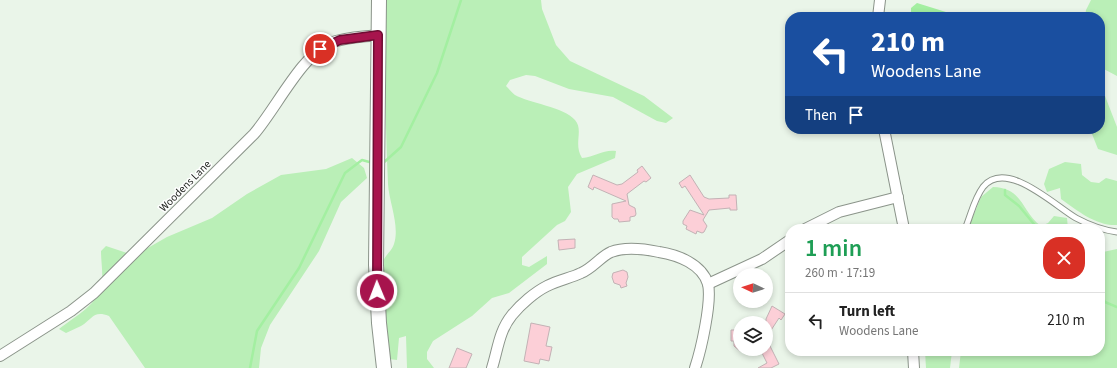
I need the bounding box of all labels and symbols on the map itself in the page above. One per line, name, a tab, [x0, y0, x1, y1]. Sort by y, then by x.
pin	[303, 32, 337, 66]
street label: Woodens Lane	[156, 157, 214, 215]
north arrow	[733, 268, 773, 308]
position arrow	[356, 270, 398, 312]

